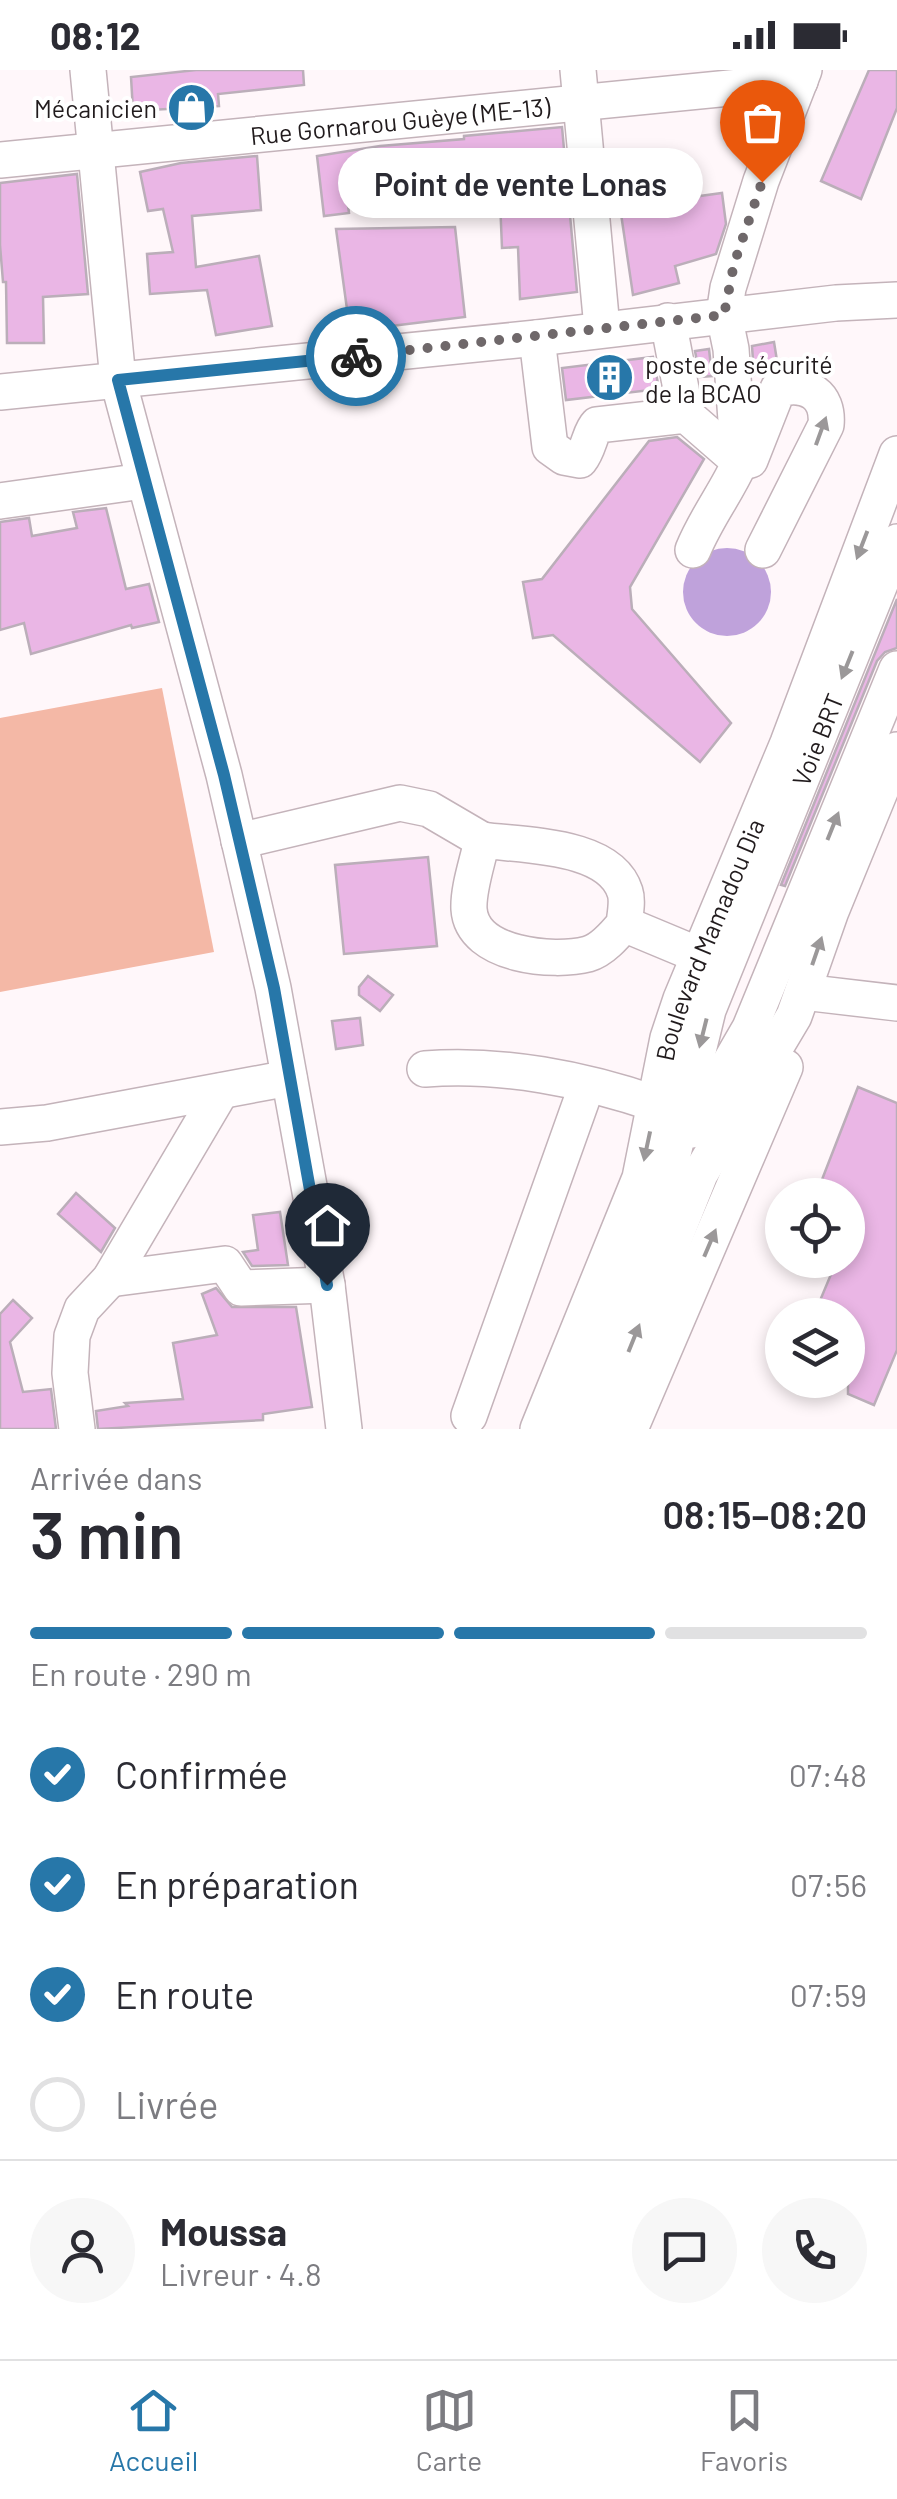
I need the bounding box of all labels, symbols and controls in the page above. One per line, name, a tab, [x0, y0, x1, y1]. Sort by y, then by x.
text: 08:12	[50, 12, 141, 58]
pin	[720, 80, 805, 183]
shop icon: Mécanicien	[166, 82, 218, 134]
street label: Rue Gornarou Guèye (ME-13)	[249, 91, 552, 150]
place label: Mécanicien	[34, 93, 157, 123]
icon: bag	[735, 95, 790, 150]
callout: Point de vente Lonas	[337, 147, 702, 217]
text: Point de vente Lonas	[374, 164, 667, 202]
courier	[306, 306, 406, 406]
icon: bike	[329, 329, 384, 384]
place label: poste de sécurité de la BCAO	[645, 349, 833, 408]
building icon: poste de sécurité de la BCAO	[584, 352, 636, 404]
one-way arrow	[814, 416, 829, 446]
one-way arrow	[854, 531, 870, 561]
one-way arrow	[839, 651, 855, 681]
street label: Voie BRT	[785, 689, 849, 790]
one-way arrow	[825, 811, 841, 841]
street label: Boulevard Mamadou Dia	[649, 814, 770, 1063]
one-way arrow	[810, 935, 825, 965]
one-way arrow	[695, 1018, 710, 1049]
one-way arrow	[638, 1131, 654, 1162]
map controls	[765, 1178, 865, 1398]
button: locate	[765, 1178, 865, 1278]
pin	[285, 1183, 370, 1286]
icon: home	[300, 1198, 355, 1253]
one-way arrow	[702, 1228, 718, 1258]
button: layers	[765, 1298, 865, 1398]
one-way arrow	[627, 1323, 643, 1353]
text: Arrivée dans	[30, 1458, 203, 1496]
text: 08:15–08:20	[663, 1491, 867, 1537]
text: 3 min	[30, 1494, 183, 1572]
text: En route · 290 m	[30, 1654, 252, 1692]
icon: check	[30, 1747, 85, 1802]
text: Confirmée	[115, 1751, 288, 1797]
text: 07:48	[789, 1755, 867, 1793]
icon: check	[30, 1857, 85, 1912]
text: En préparation	[115, 1861, 359, 1907]
text: 07:56	[790, 1865, 867, 1903]
icon: check	[30, 1967, 85, 2022]
text: En route	[115, 1971, 254, 2017]
text: 07:59	[790, 1975, 867, 2013]
text: Livrée	[115, 2081, 218, 2127]
button: person	[30, 2198, 135, 2303]
button: chat	[632, 2198, 737, 2303]
button: phone	[762, 2198, 867, 2303]
text: Moussa	[160, 2208, 287, 2254]
text: Livreur · 4.8	[160, 2254, 322, 2292]
tab: Accueil	[109, 2383, 198, 2477]
tab: Carte	[416, 2383, 482, 2477]
tab: Favoris	[700, 2383, 788, 2477]

